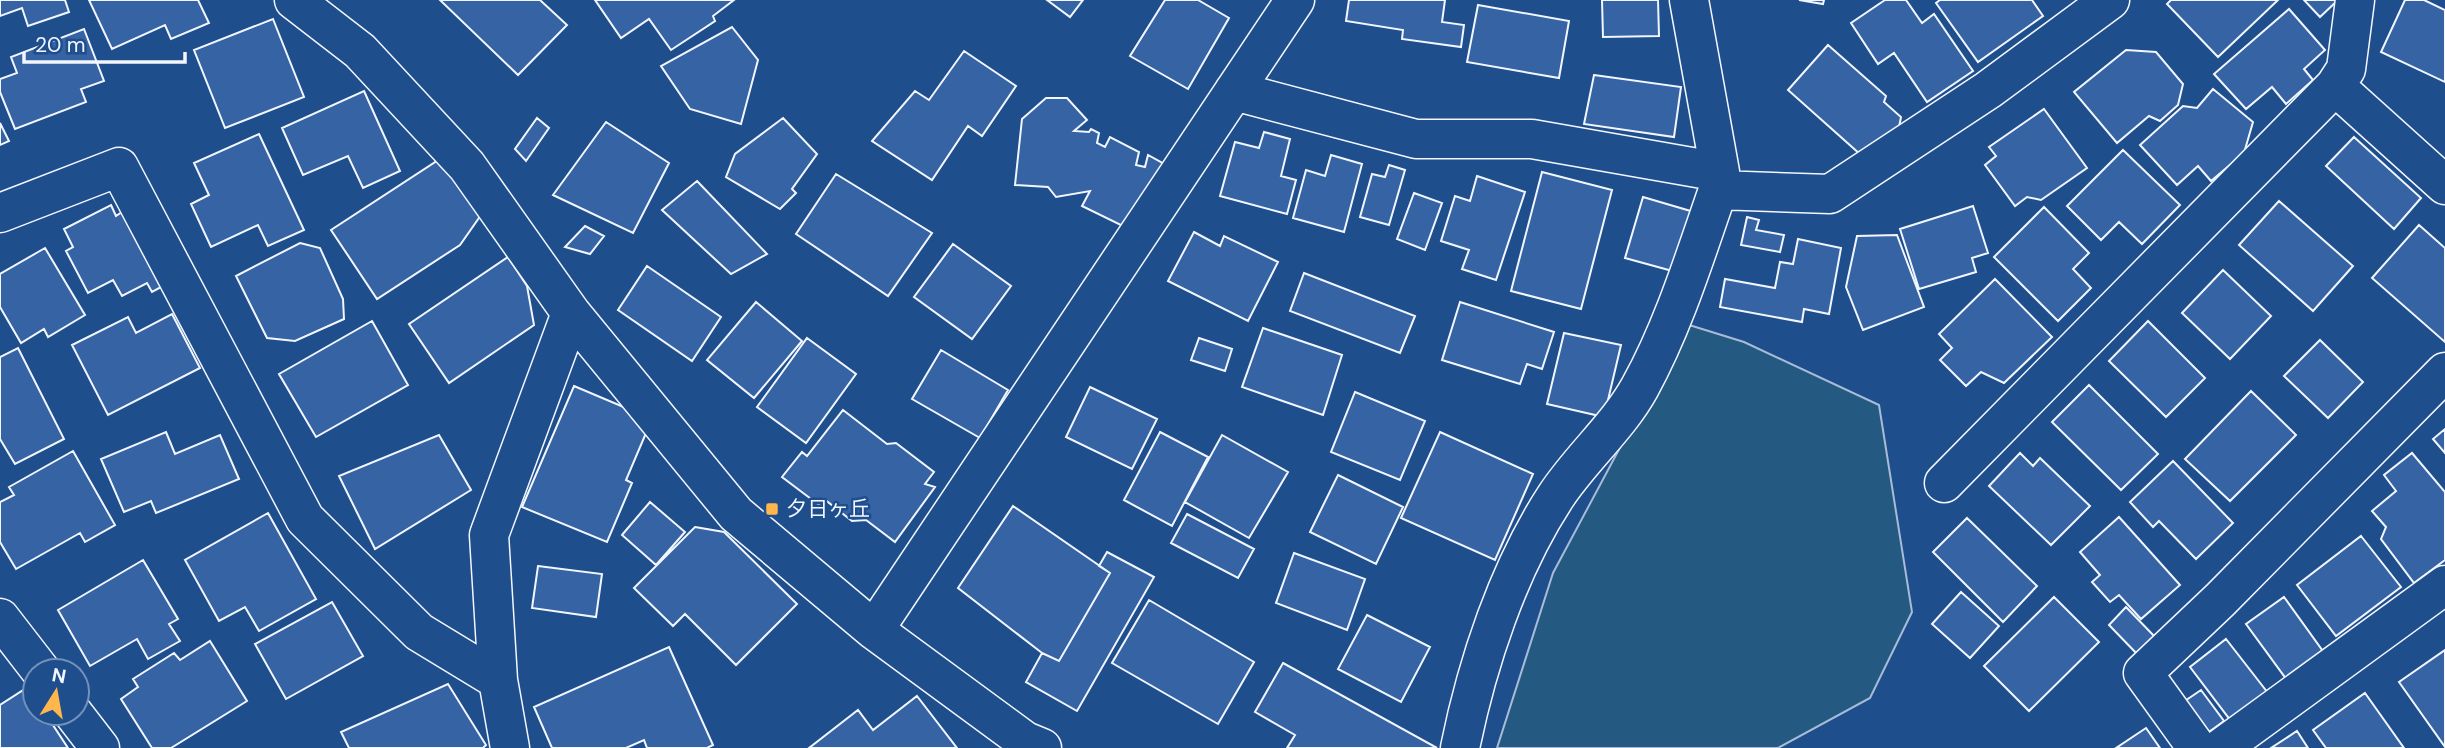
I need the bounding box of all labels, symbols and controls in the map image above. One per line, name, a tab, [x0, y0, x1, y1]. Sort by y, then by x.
scale bar	[24, 21, 186, 65]
text: 20 m	[35, 31, 86, 59]
place label: 夕日ヶ丘	[786, 495, 870, 523]
marker: 夕日ヶ丘	[764, 501, 780, 517]
north arrow	[21, 657, 91, 727]
text: N	[50, 662, 68, 689]

